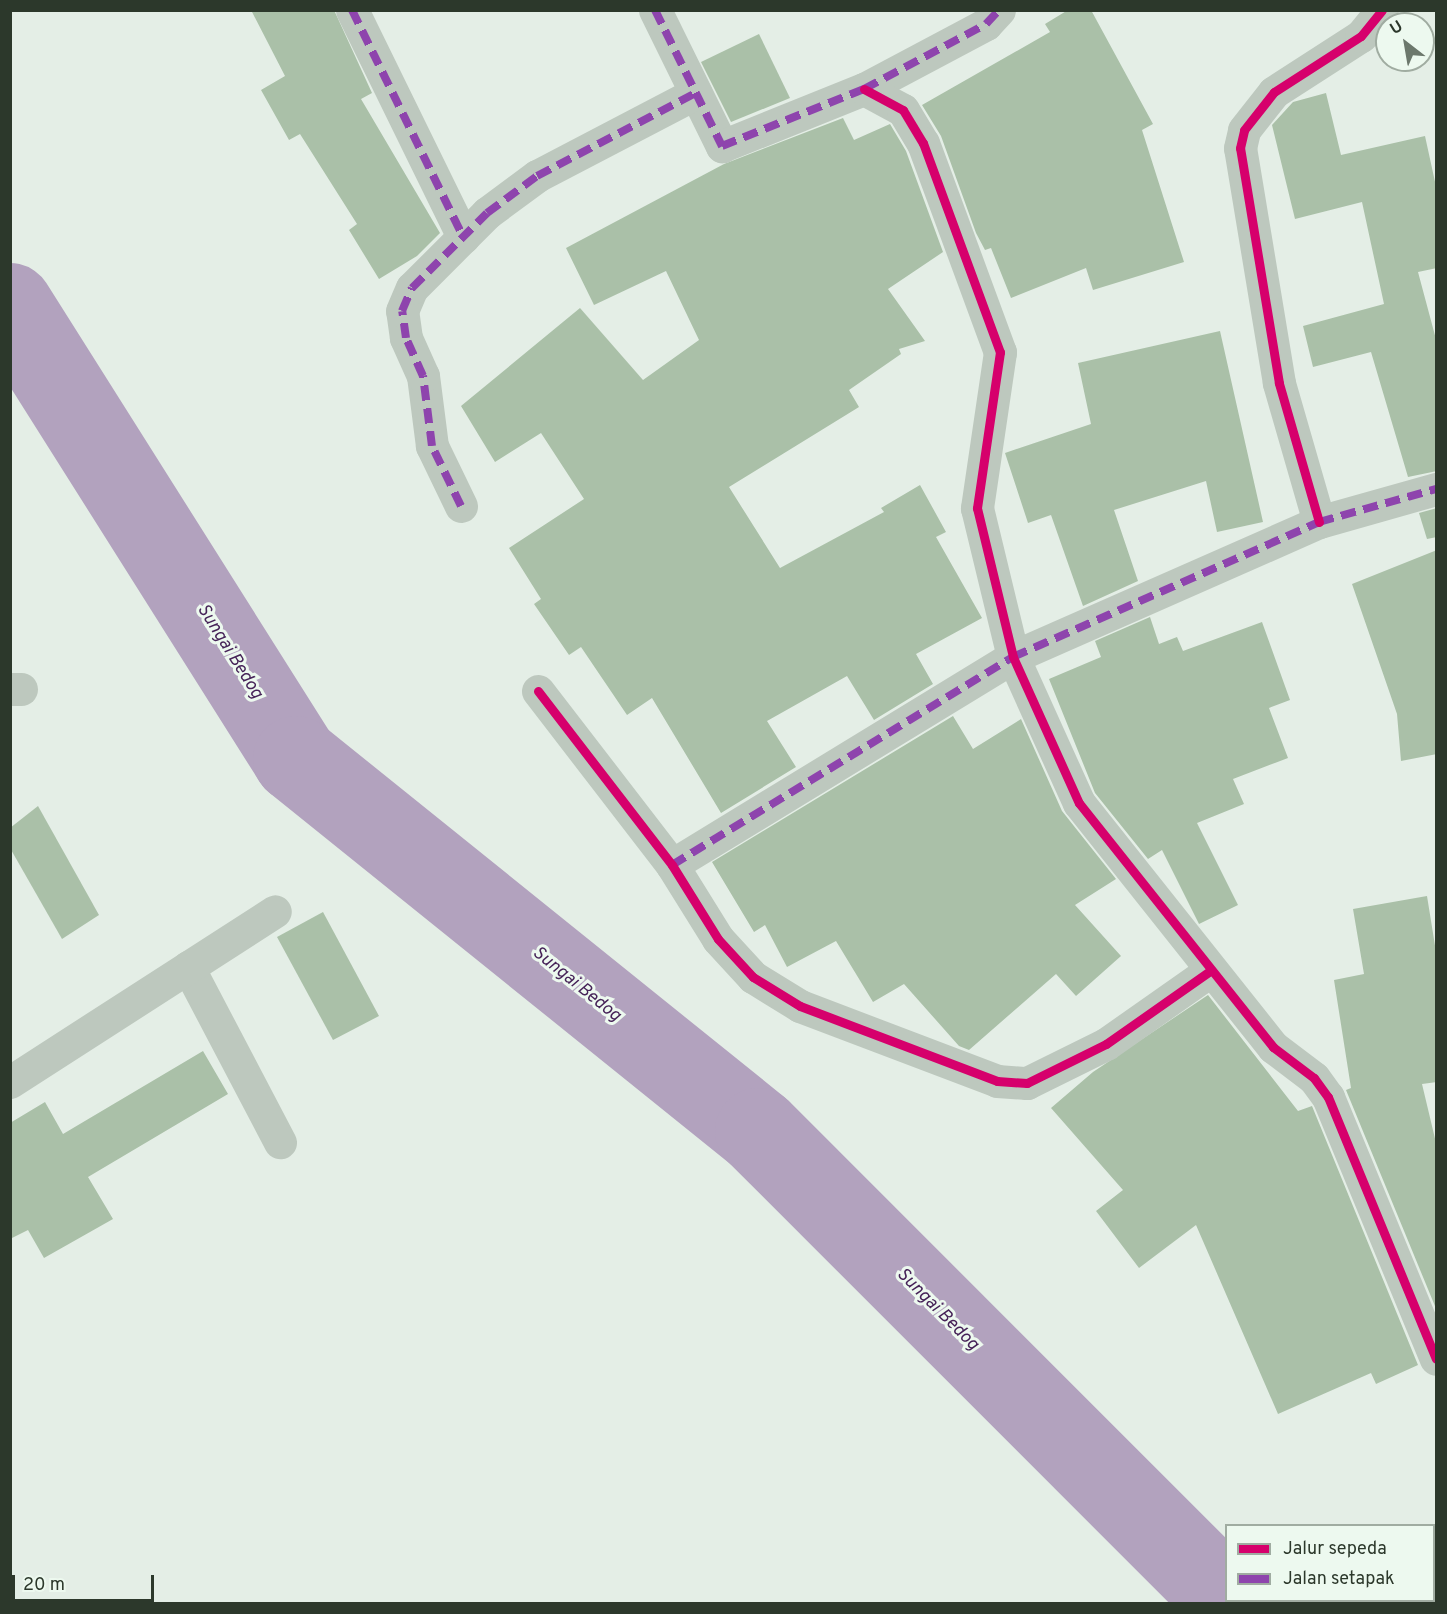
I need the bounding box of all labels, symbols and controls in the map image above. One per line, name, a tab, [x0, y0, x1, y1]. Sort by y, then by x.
north arrow	[1375, 12, 1435, 72]
text: U	[1387, 17, 1407, 40]
water label: Sungai Bedog	[191, 601, 267, 703]
water label: Sungai Bedog	[527, 943, 625, 1027]
water label: Sungai Bedog	[891, 1264, 983, 1356]
legend	[1225, 1524, 1435, 1602]
text: Jalur sepeda	[1283, 1538, 1387, 1561]
scale bar	[15, 1563, 158, 1601]
text: Jalan setapak	[1283, 1568, 1395, 1591]
text: 20 m	[23, 1574, 65, 1597]

